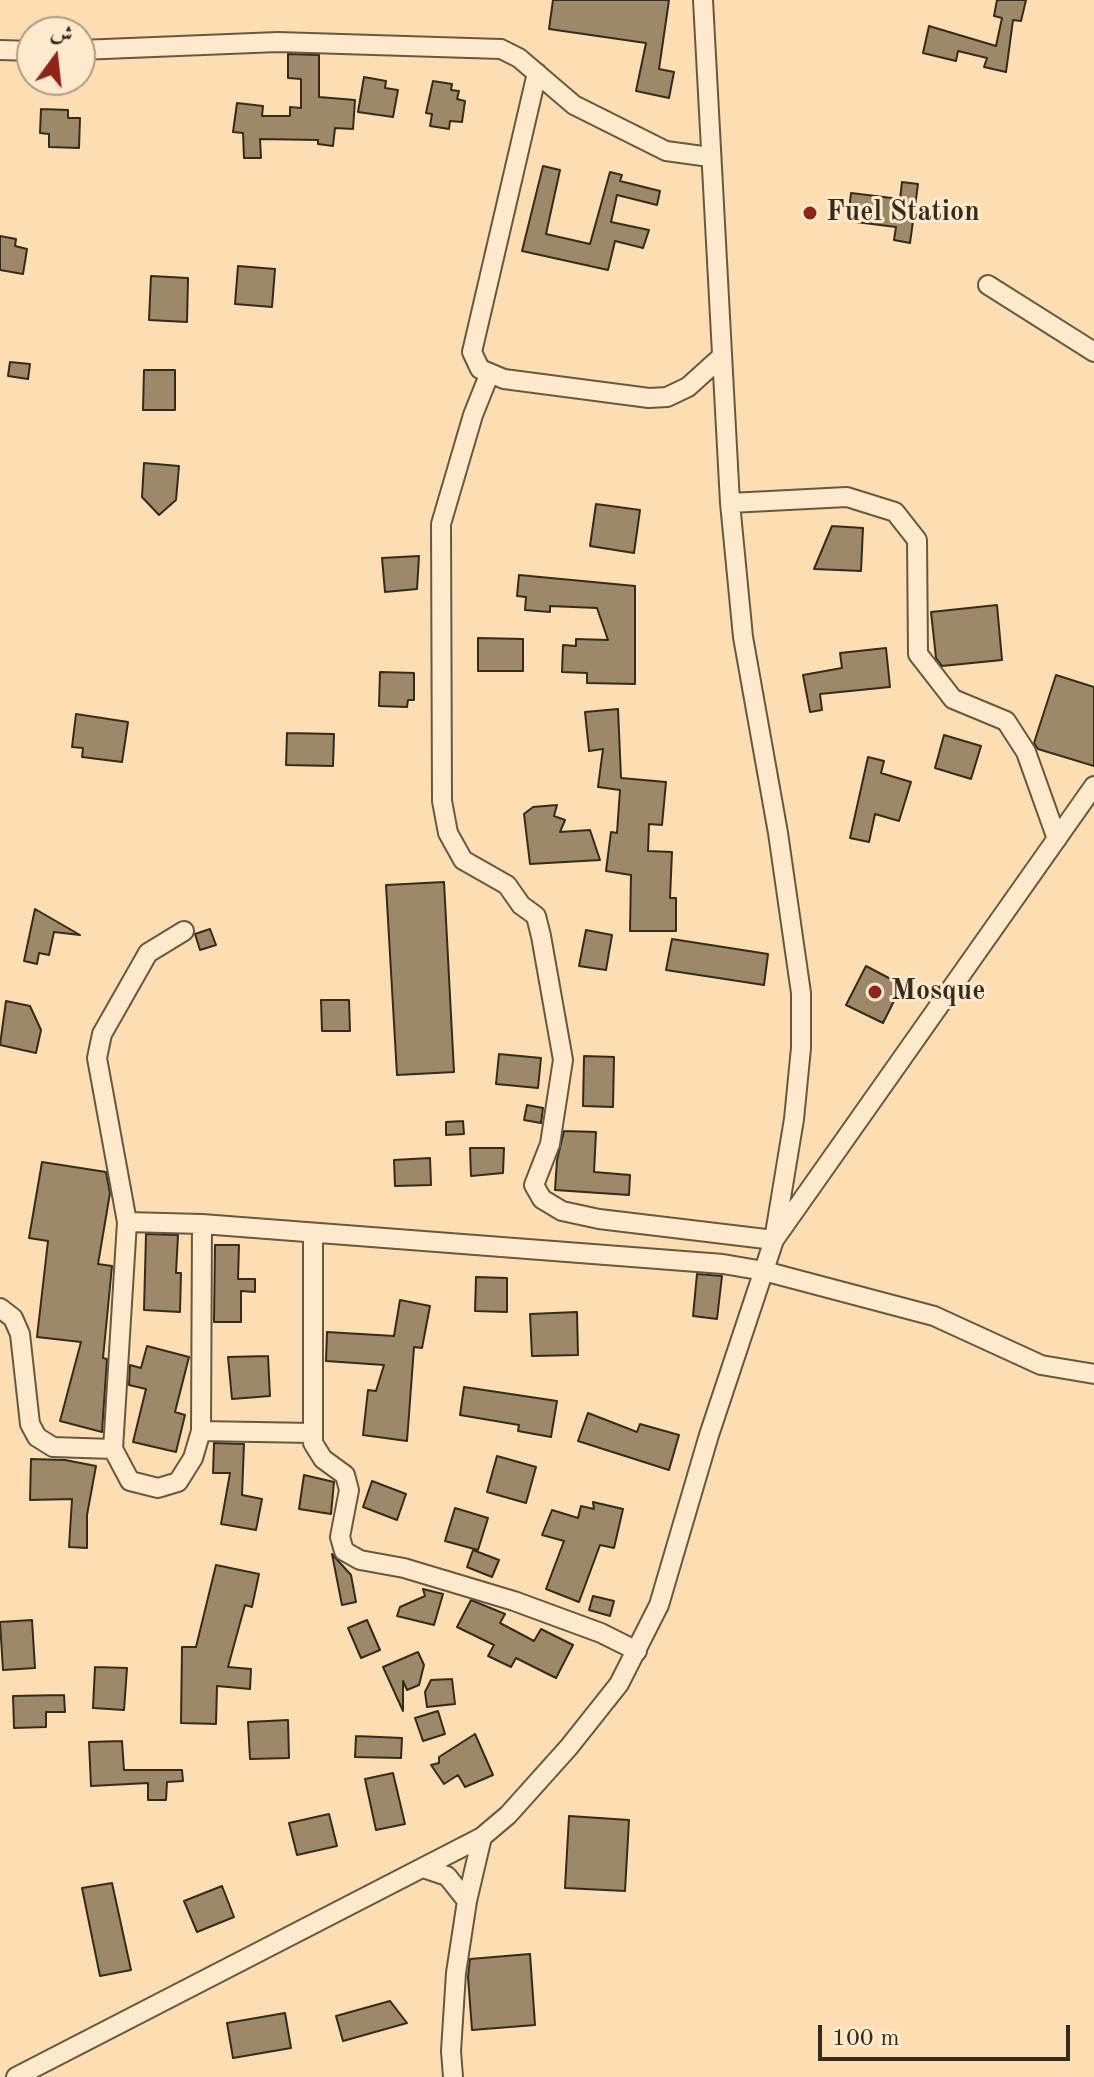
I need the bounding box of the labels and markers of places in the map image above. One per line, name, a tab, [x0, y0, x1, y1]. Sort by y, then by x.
place label: Fuel Station	[826, 196, 980, 230]
marker: Fuel Station	[801, 204, 819, 222]
place label: Mosque	[891, 975, 985, 1009]
marker: Mosque	[866, 983, 884, 1001]

